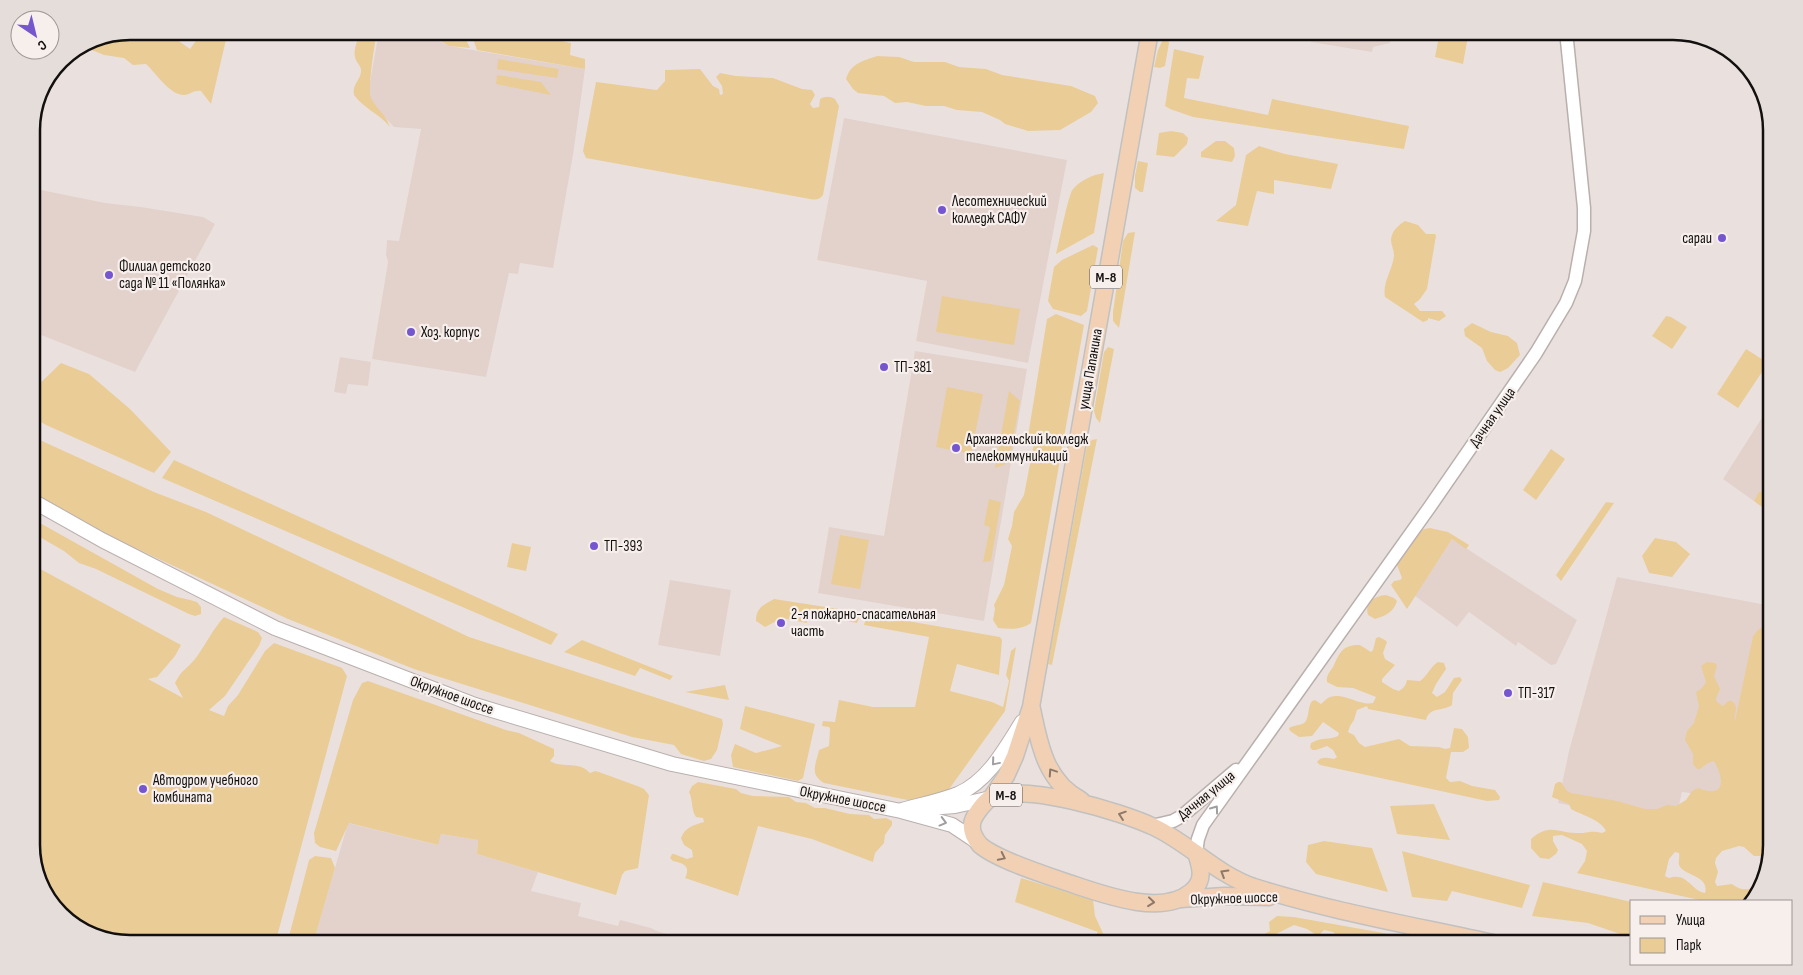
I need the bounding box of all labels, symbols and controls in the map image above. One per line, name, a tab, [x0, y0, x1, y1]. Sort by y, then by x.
north arrow	[10, 10, 60, 60]
text: С	[34, 36, 50, 54]
place label: Лесотехнический колледж САФУ	[951, 192, 1047, 228]
marker: Лесотехнический колледж САФУ	[936, 204, 948, 216]
place label: сараи	[1682, 229, 1712, 248]
marker: сараи	[1716, 232, 1728, 244]
place label: Филиал детского сада № 11 «Полянка»	[119, 257, 226, 293]
road number: М-8	[1090, 266, 1122, 288]
marker: Филиал детского сада № 11 «Полянка»	[103, 269, 115, 281]
place label: Хоз. корпус	[420, 323, 480, 342]
marker: Хоз. корпус	[405, 326, 417, 338]
street label: улица Папанина	[1074, 327, 1107, 411]
place label: ТП-381	[894, 358, 932, 377]
marker: ТП-381	[878, 361, 890, 373]
street label: Дачная улица	[1465, 384, 1520, 451]
place label: Архангельский колледж телекоммуникаций	[965, 430, 1088, 466]
marker: Архангельский колледж телекоммуникаций	[950, 442, 962, 454]
place label: ТП-393	[604, 537, 642, 556]
marker: ТП-393	[588, 540, 600, 552]
place label: 2-я пожарно-спасательная часть	[791, 605, 936, 641]
marker: 2-я пожарно-спасательная часть	[775, 617, 787, 629]
street label: Окружное шоссе	[407, 672, 496, 719]
place label: ТП-317	[1518, 684, 1555, 703]
marker: ТП-317	[1502, 687, 1514, 699]
one-way arrow	[992, 757, 1001, 766]
street label: Дачная улица	[1174, 766, 1239, 824]
one-way arrow	[1049, 768, 1058, 778]
place label: Автодром учебного комбината	[152, 771, 258, 807]
street label: Окружное шоссе	[798, 782, 888, 817]
marker: Автодром учебного комбината	[137, 783, 149, 795]
road number: М-8	[990, 784, 1022, 806]
one-way arrow	[1209, 806, 1217, 815]
one-way arrow	[1119, 811, 1127, 821]
one-way arrow	[938, 816, 947, 827]
one-way arrow	[997, 850, 1006, 861]
one-way arrow	[1221, 870, 1230, 880]
street label: Окружное шоссе	[1190, 887, 1278, 910]
one-way arrow	[1147, 896, 1155, 907]
legend	[1630, 900, 1793, 965]
text: Улица	[1676, 911, 1705, 930]
text: Парк	[1676, 936, 1702, 955]

